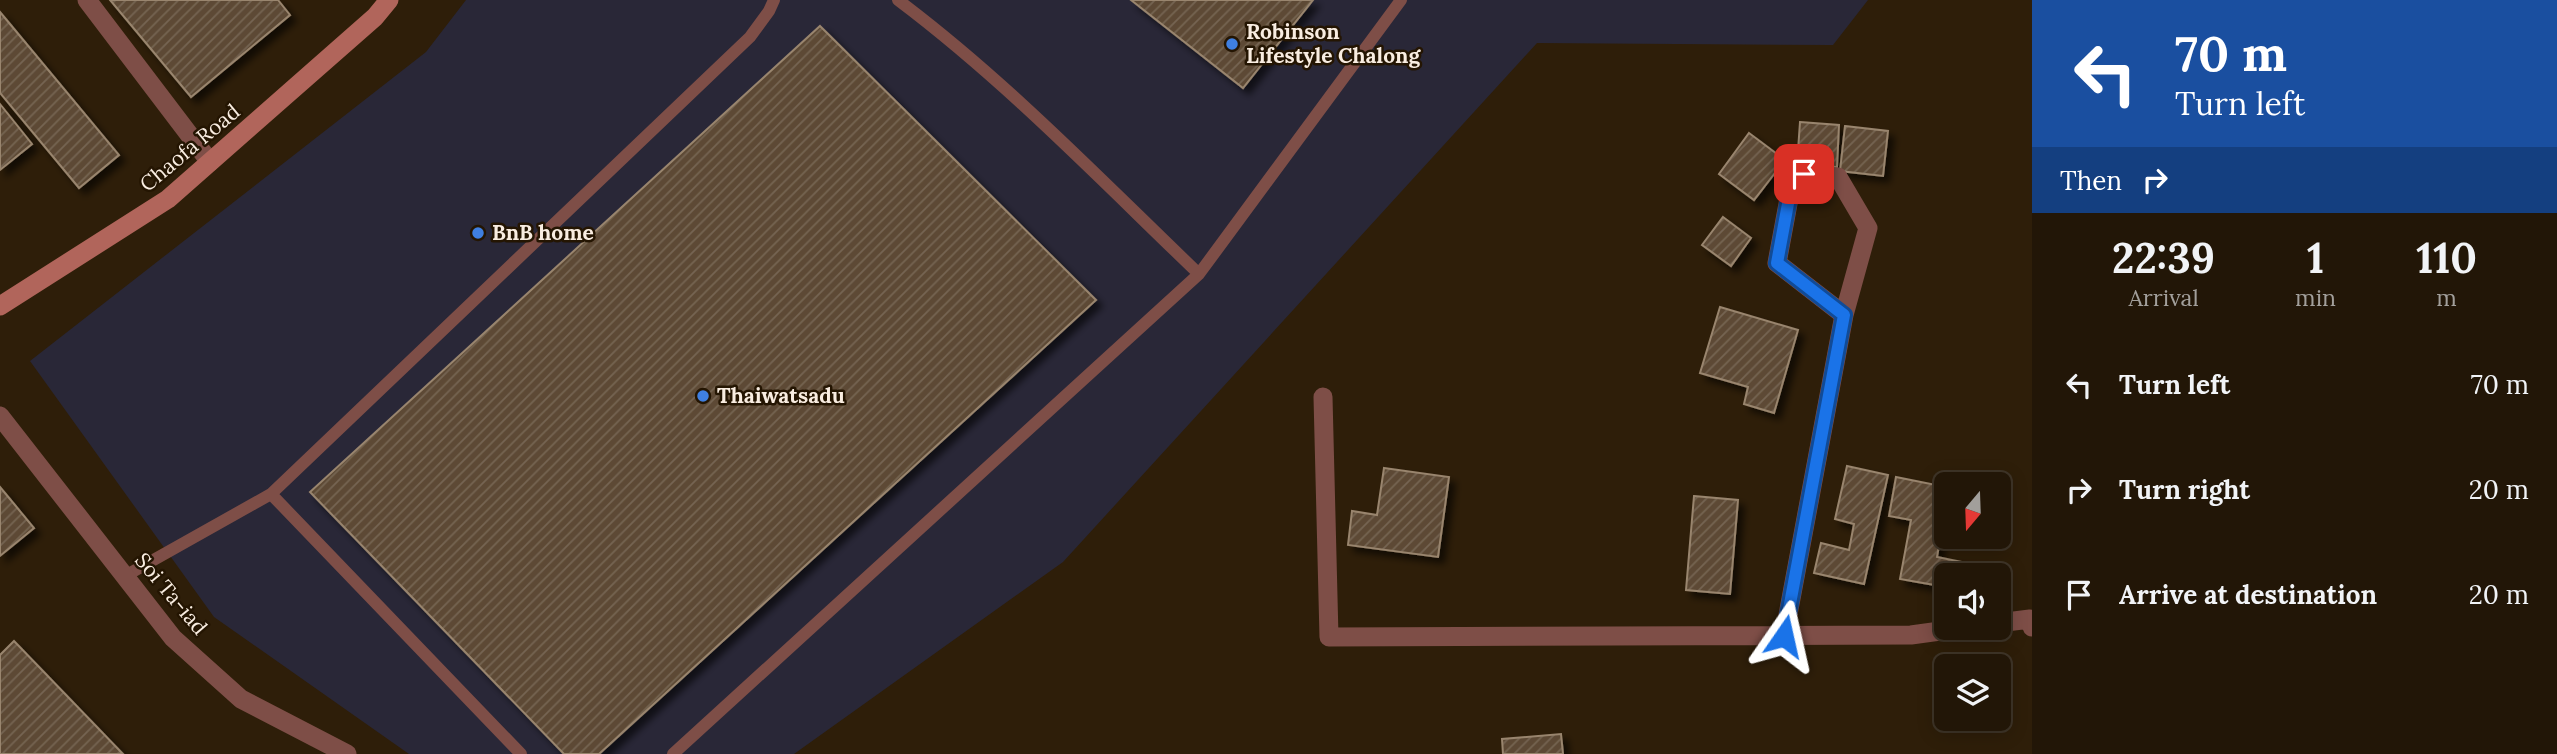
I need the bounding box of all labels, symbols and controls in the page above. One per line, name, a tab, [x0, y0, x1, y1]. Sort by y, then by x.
place label: Robinson Lifestyle Chalong	[1246, 18, 1421, 69]
text: 70 m	[2175, 22, 2287, 84]
icon: left	[2060, 28, 2151, 119]
marker: Robinson Lifestyle Chalong	[1224, 36, 1240, 52]
text: Turn left	[2175, 83, 2305, 124]
street label: Chaofa Road	[134, 98, 245, 197]
pin	[1774, 144, 1834, 204]
icon: arrive	[1785, 155, 1823, 193]
icon: right	[2136, 161, 2174, 199]
text: Then	[2060, 164, 2122, 197]
place label: BnB home	[492, 219, 594, 246]
marker: BnB home	[470, 225, 486, 241]
text: 22:39	[2112, 231, 2215, 285]
text: 1	[2307, 231, 2324, 285]
text: 110	[2416, 231, 2477, 285]
text: Arrival	[2128, 283, 2199, 312]
text: min	[2295, 283, 2336, 312]
text: m	[2436, 283, 2457, 312]
icon: left	[2060, 366, 2098, 404]
text: Turn left	[2119, 368, 2230, 401]
text: 70 m	[2471, 368, 2529, 401]
place label: Thaiwatsadu	[717, 382, 845, 409]
marker: Thaiwatsadu	[695, 388, 711, 404]
icon: right	[2060, 471, 2098, 509]
north arrow	[1934, 472, 2011, 550]
map controls	[1934, 472, 2011, 731]
text: Turn right	[2119, 473, 2250, 506]
text: 20 m	[2469, 473, 2529, 506]
street label: Soi Ta-iad	[129, 547, 214, 640]
button: sound	[1934, 563, 2011, 640]
icon: arrive	[2060, 576, 2098, 614]
text: Arrive at destination	[2119, 578, 2377, 611]
text: 20 m	[2469, 578, 2529, 611]
position arrow	[1747, 599, 1821, 673]
button: layers	[1934, 654, 2011, 731]

